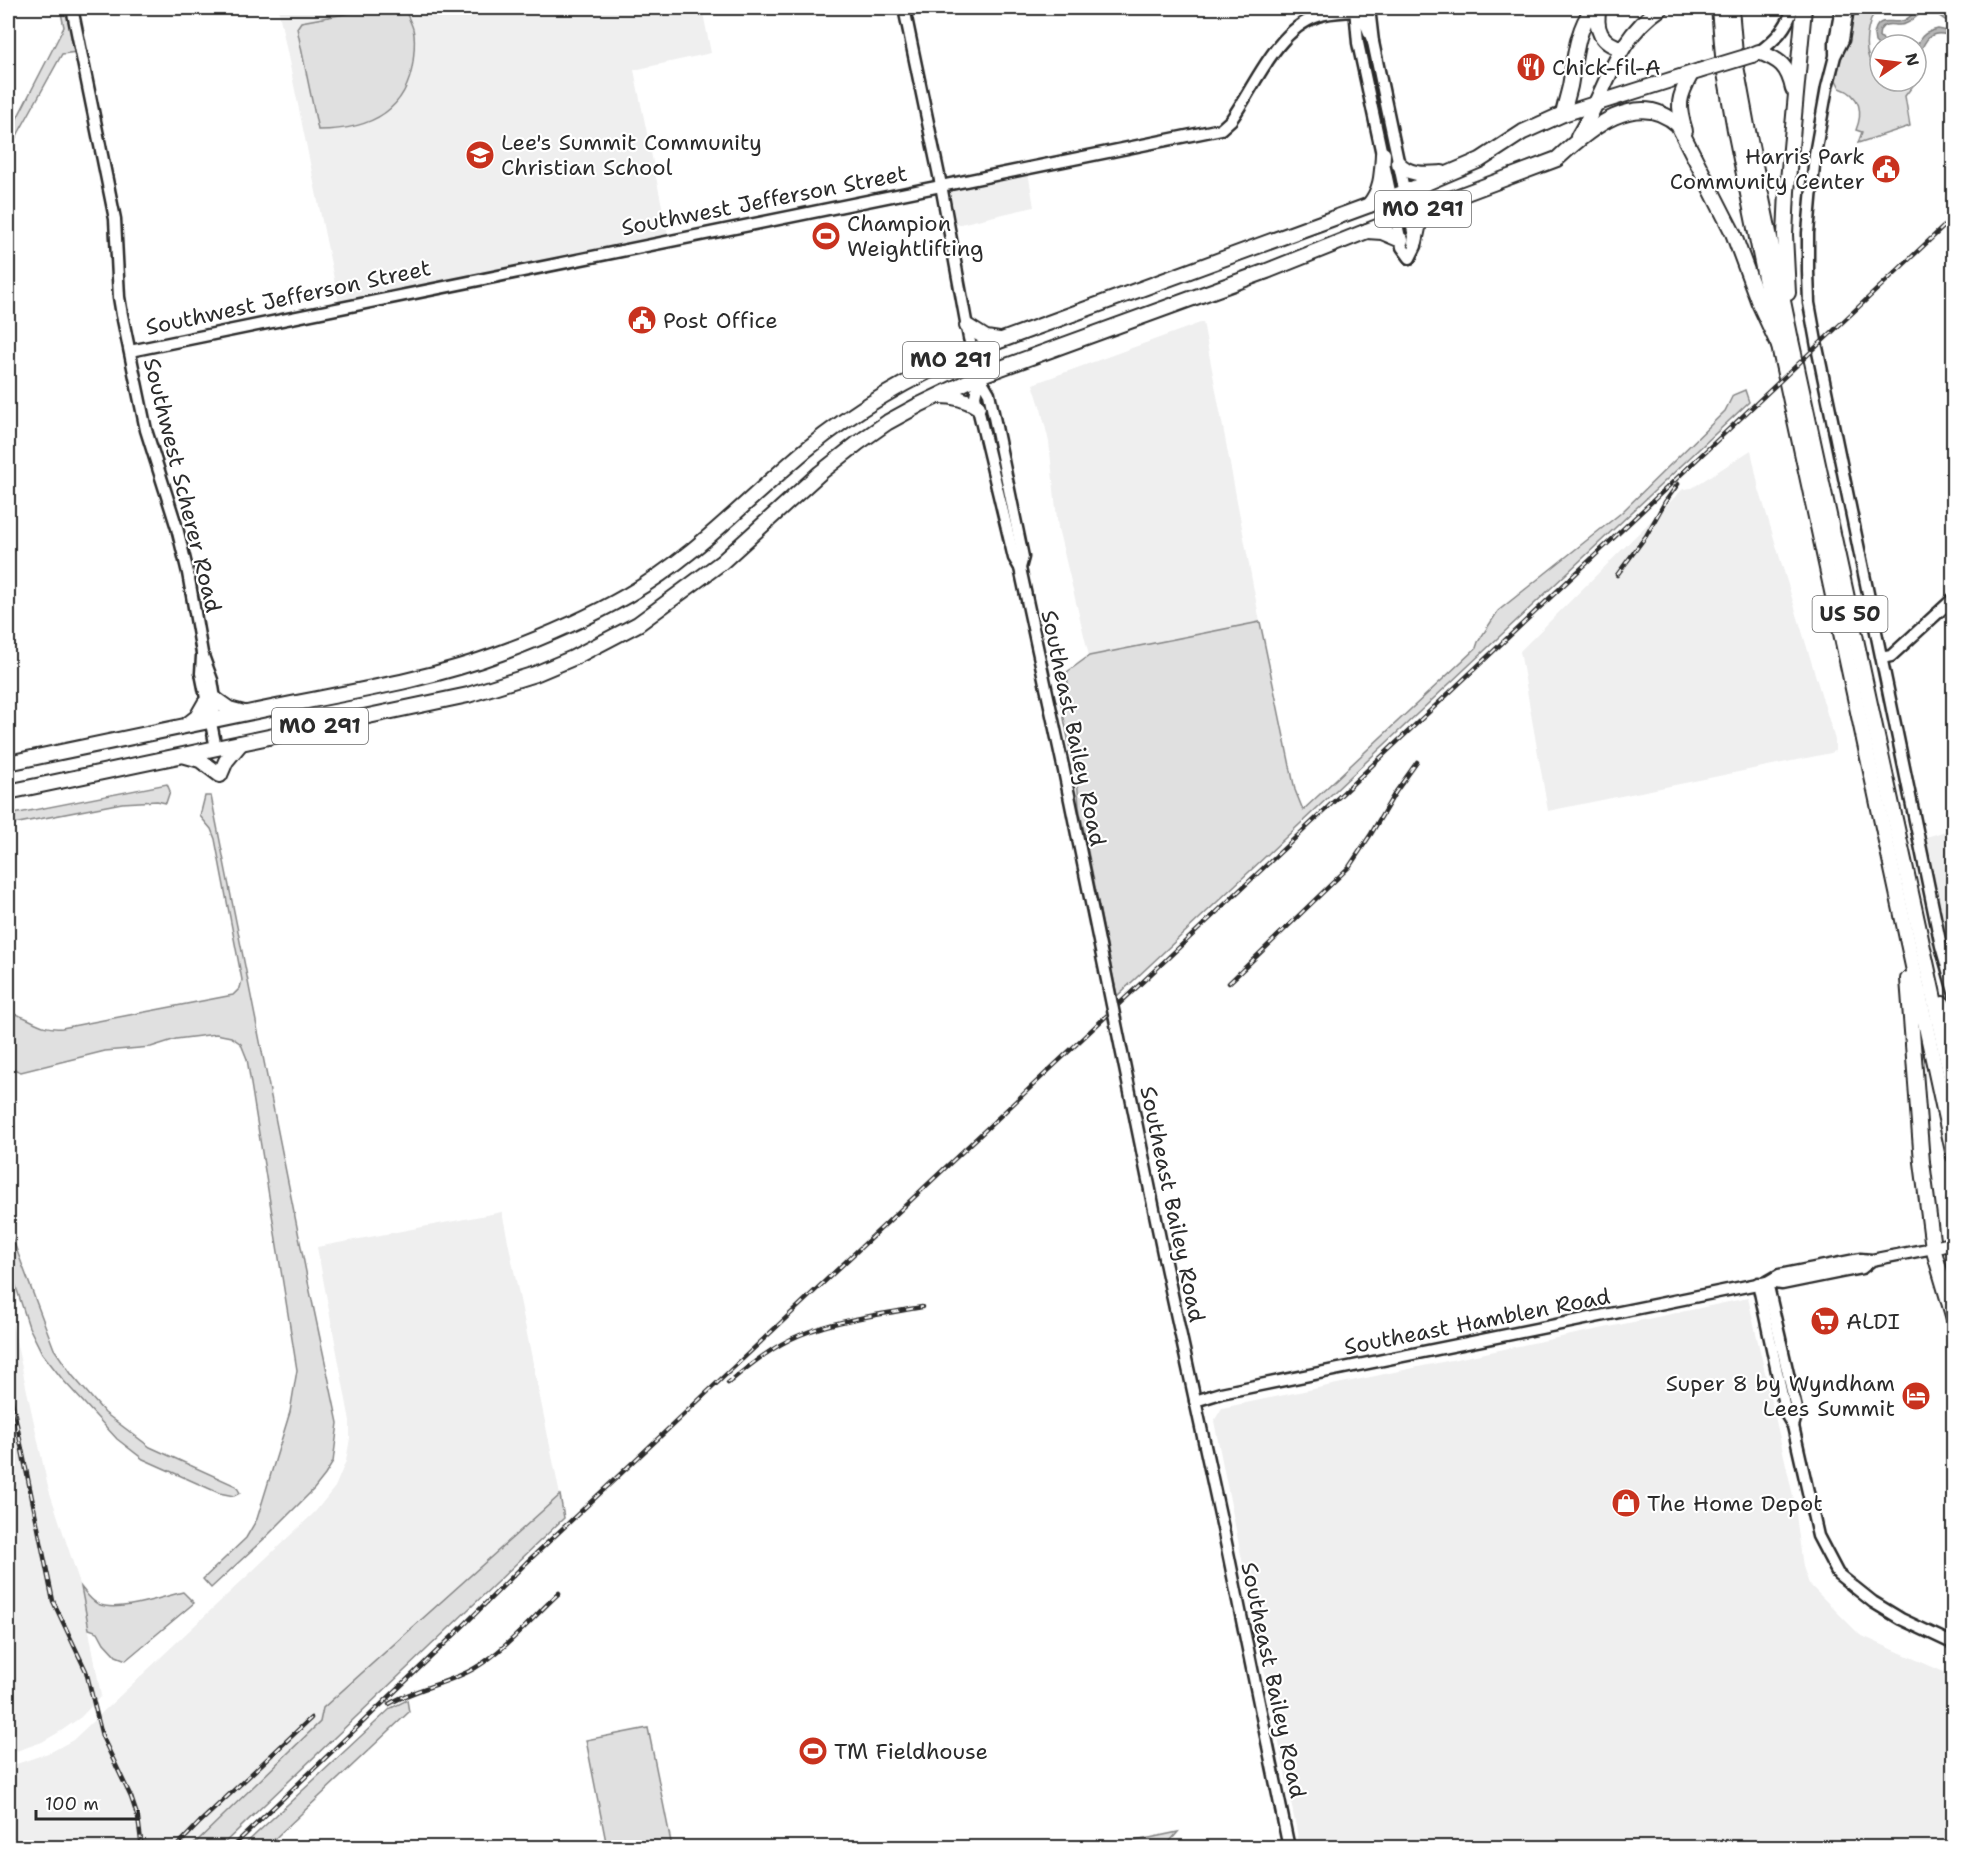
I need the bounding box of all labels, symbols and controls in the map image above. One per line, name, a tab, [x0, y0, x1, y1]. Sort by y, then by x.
north arrow	[1868, 33, 1928, 93]
restaurant icon: Chick-fil-A	[1515, 51, 1547, 83]
text: N	[1900, 51, 1924, 68]
place label: Chick-fil-A	[1552, 53, 1661, 82]
place label: Lee's Summit Community Christian School	[501, 128, 762, 182]
school or university icon: Lee's Summit Community Christian School	[464, 139, 496, 171]
place label: Harris Park Community Center	[1670, 142, 1865, 196]
public building icon: Harris Park Community Center	[1870, 153, 1902, 185]
street label: Southwest Jefferson Street	[619, 159, 910, 242]
road number: MO 291	[1375, 191, 1471, 227]
place label: Champion Weightlifting	[847, 209, 984, 263]
sports icon: Champion Weightlifting	[810, 220, 842, 252]
street label: Southwest Jefferson Street	[143, 253, 433, 342]
public building icon: Post Office	[626, 304, 658, 336]
place label: Post Office	[663, 306, 778, 335]
road number: MO 291	[903, 342, 999, 378]
street label: Southwest Scherer Road	[137, 355, 228, 615]
road number: US 50	[1812, 596, 1888, 632]
street label: Southeast Bailey Road	[1034, 607, 1113, 849]
road number: MO 291	[272, 708, 368, 744]
street label: Southeast Bailey Road	[1133, 1083, 1212, 1325]
street label: Southeast Hamblen Road	[1342, 1281, 1613, 1362]
supermarket icon: ALDI	[1809, 1305, 1841, 1337]
place label: ALDI	[1846, 1307, 1900, 1336]
place label: Super 8 by Wyndham Lees Summit	[1666, 1369, 1895, 1423]
hotel icon: Super 8 by Wyndham Lees Summit	[1900, 1380, 1932, 1412]
shop icon: The Home Depot	[1610, 1487, 1642, 1519]
place label: The Home Depot	[1647, 1489, 1823, 1518]
street label: Southeast Bailey Road	[1234, 1559, 1313, 1801]
sports icon: TM Fieldhouse	[797, 1735, 829, 1767]
place label: TM Fieldhouse	[834, 1737, 988, 1766]
scale bar	[36, 1783, 138, 1821]
text: 100 m	[45, 1792, 99, 1816]

